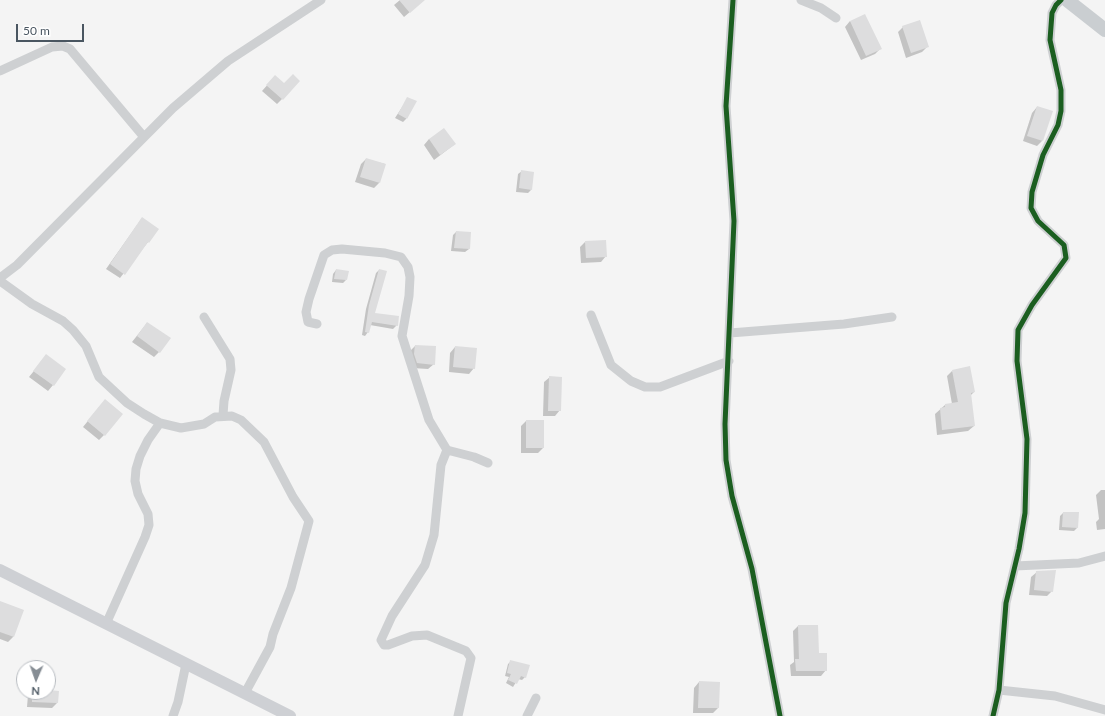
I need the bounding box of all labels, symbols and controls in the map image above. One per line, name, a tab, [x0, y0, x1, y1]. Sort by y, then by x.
scale bar	[18, 16, 86, 42]
text: 50 m	[23, 23, 50, 38]
north arrow	[16, 660, 56, 700]
text: N	[31, 685, 40, 698]

